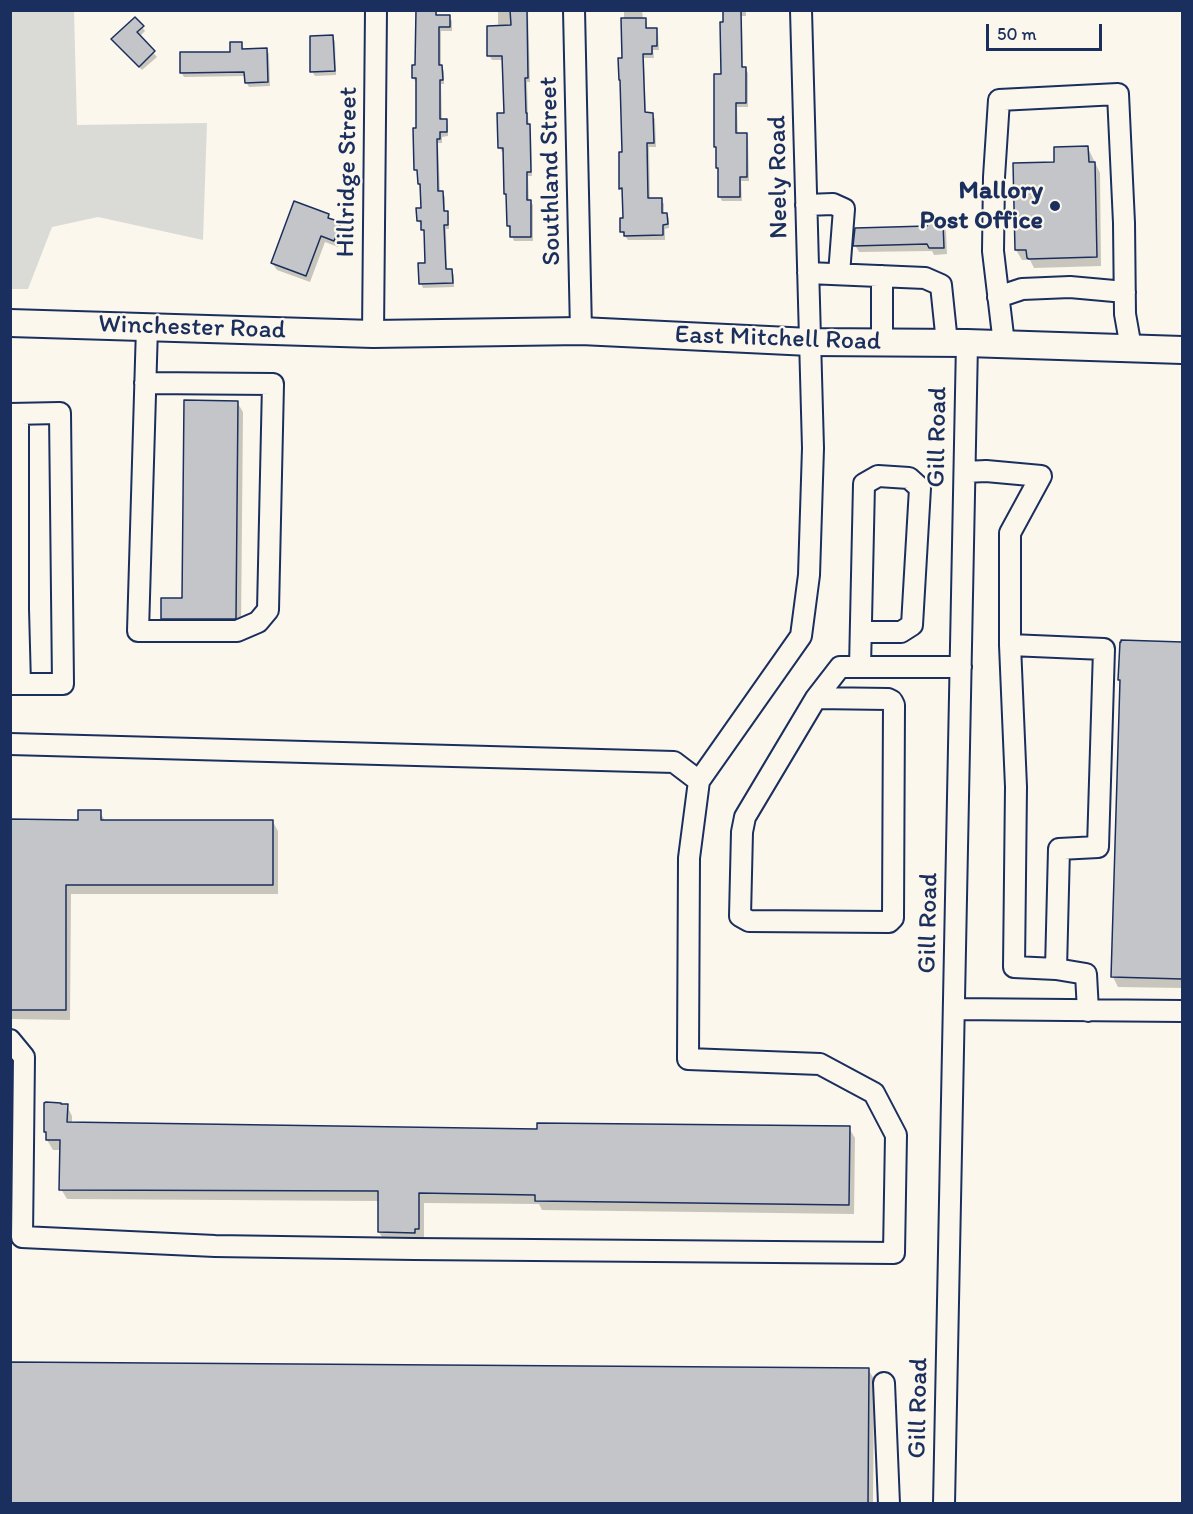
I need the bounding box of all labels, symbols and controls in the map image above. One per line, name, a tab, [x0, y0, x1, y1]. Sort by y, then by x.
scale bar	[989, 12, 1104, 50]
text: 50 m	[997, 23, 1037, 45]
street label: Southland Street	[534, 76, 568, 266]
street label: Hillridge Street	[331, 86, 365, 258]
street label: Neely Road	[762, 115, 796, 239]
place label: Mallory Post Office	[919, 175, 1043, 236]
marker: Mallory Post Office	[1048, 199, 1062, 213]
street label: Winchester Road	[98, 309, 286, 347]
street label: East Mitchell Road	[674, 320, 882, 358]
street label: Gill Road	[922, 386, 954, 488]
street label: Gill Road	[913, 872, 945, 974]
street label: Gill Road	[903, 1357, 935, 1459]

